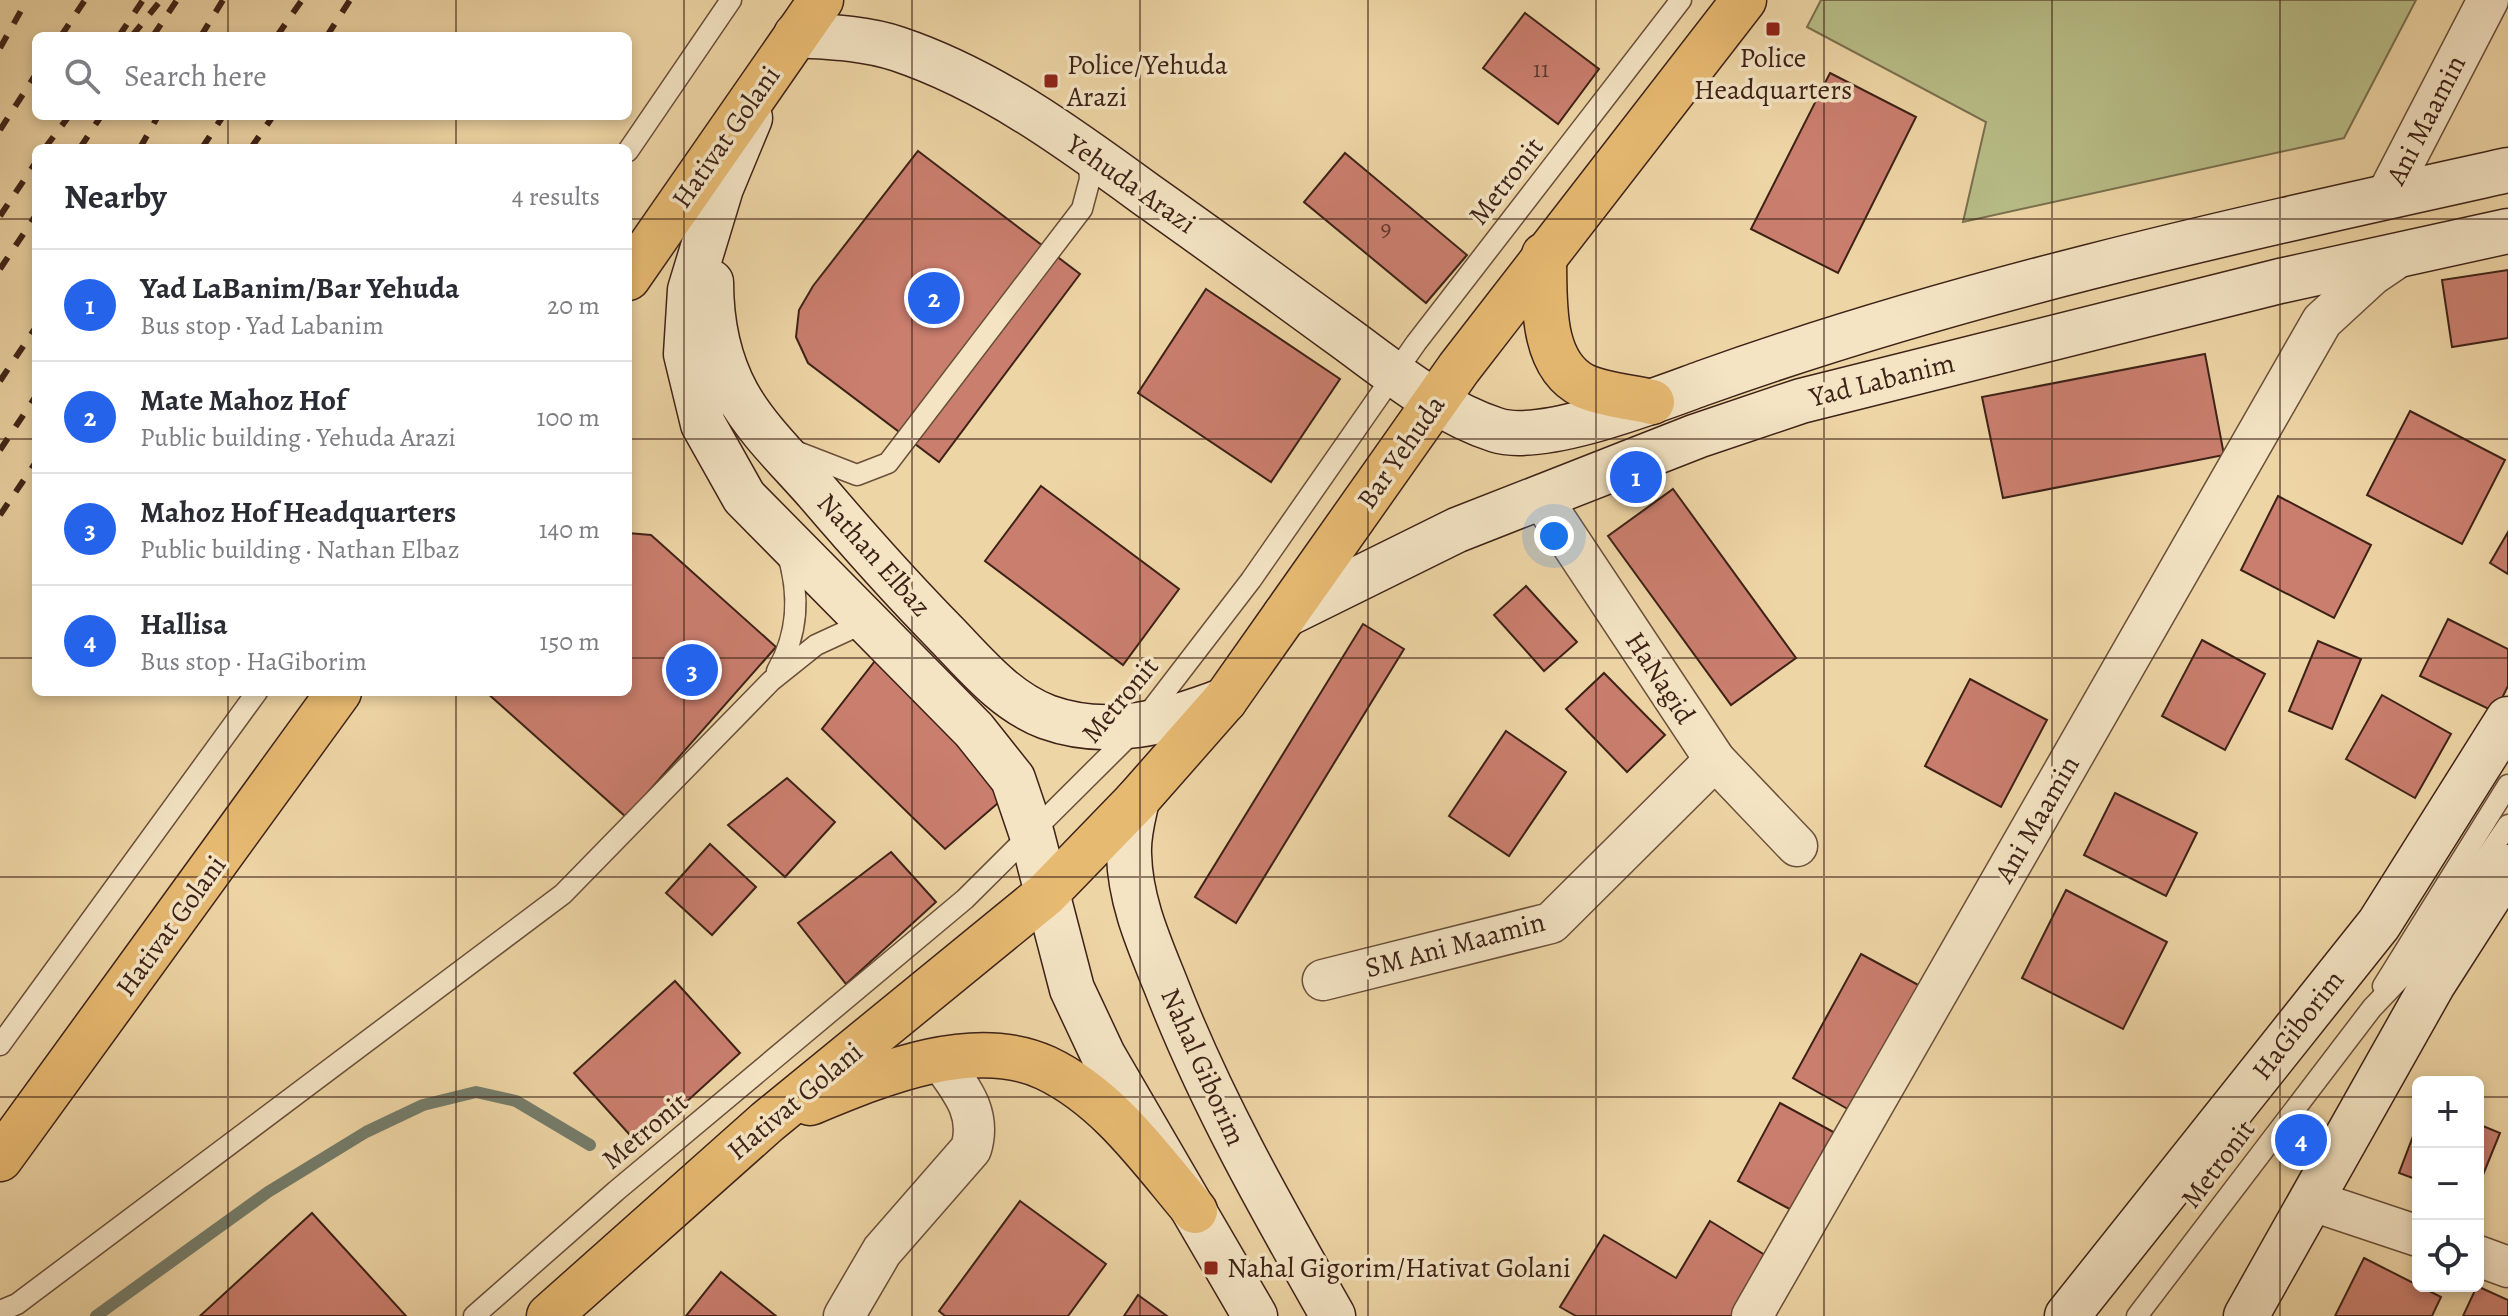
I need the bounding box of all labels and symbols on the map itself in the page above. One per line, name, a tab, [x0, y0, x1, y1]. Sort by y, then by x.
marker: Police Headquarters	[1764, 20, 1782, 38]
place label: Police Headquarters	[1694, 39, 1852, 109]
place label: Police/Yehuda Arazi	[1066, 46, 1228, 116]
street label: Ani Maamin	[2377, 49, 2475, 192]
house number: 11	[1533, 53, 1549, 85]
street label: Hativat Golani	[663, 58, 789, 216]
marker: Police/Yehuda Arazi	[1042, 72, 1060, 90]
street label: Yehuda Arazi	[1058, 125, 1203, 243]
street label: Metronit	[1460, 129, 1552, 233]
house number: 9	[1381, 212, 1391, 244]
pin: 2	[908, 268, 960, 328]
street label: Yad Labanim	[1805, 344, 1958, 417]
street label: Bar Yehuda	[1348, 388, 1454, 516]
pin: 1	[1610, 447, 1662, 507]
street label: Nathan Elbaz	[808, 485, 940, 625]
your location	[1534, 516, 1574, 556]
street label: HaNagid	[1616, 625, 1704, 732]
pin: 3	[666, 640, 718, 700]
street label: Metronit	[1073, 649, 1167, 751]
street label: Ani Maamin	[1985, 749, 2089, 890]
street label: Hativat Golani	[107, 848, 235, 1004]
street label: SM Ani Maamin	[1361, 903, 1549, 987]
street label: HaGiborim	[2243, 962, 2353, 1088]
street label: Nahal Giborim	[1151, 982, 1255, 1152]
street label: Hativat Golani	[719, 1033, 871, 1169]
street label: Metronit	[594, 1084, 696, 1178]
pin: 4	[2275, 1110, 2327, 1170]
street label: Metronit	[2172, 1112, 2264, 1216]
place label: Nahal Gigorim/Hativat Golani	[1227, 1249, 1571, 1287]
marker: Nahal Gigorim/Hativat Golani	[1202, 1259, 1220, 1277]

